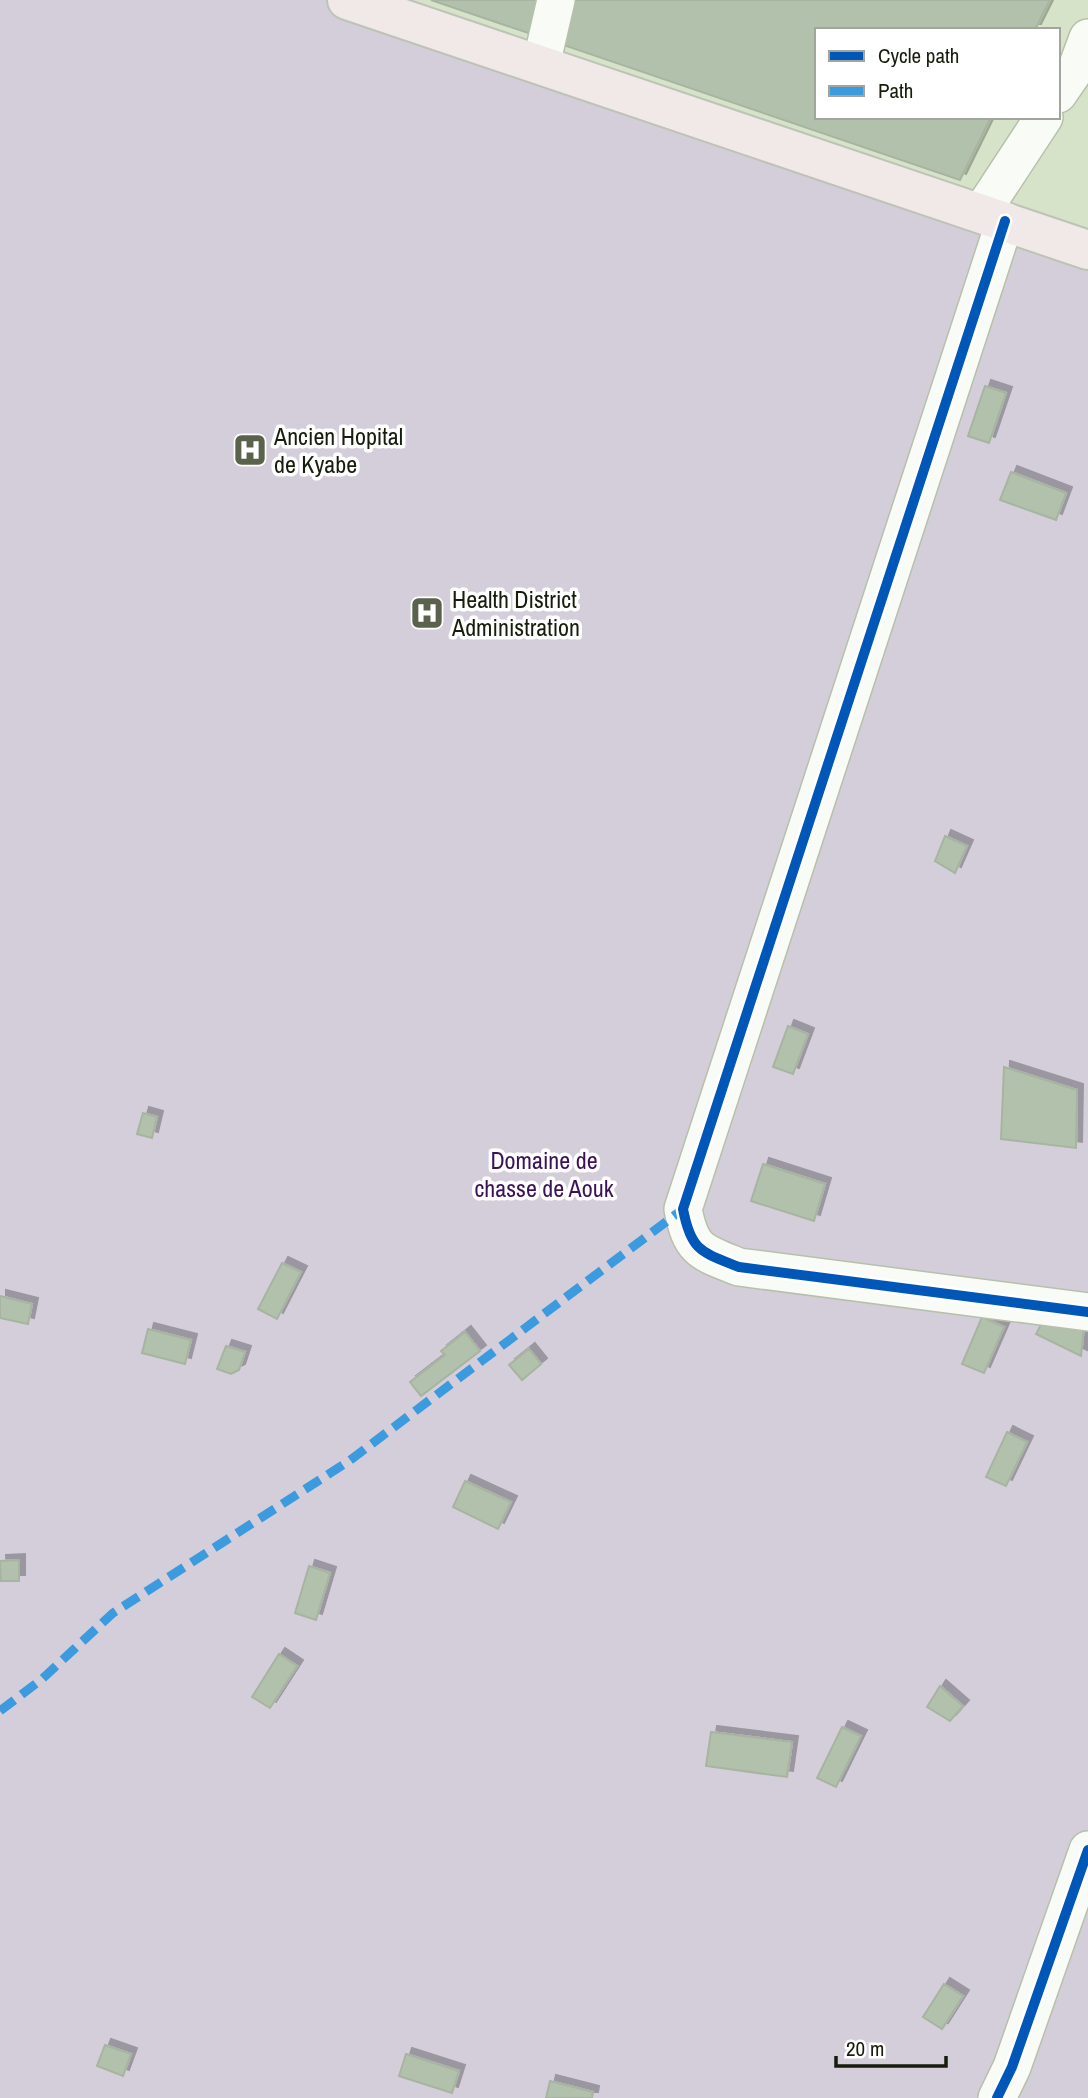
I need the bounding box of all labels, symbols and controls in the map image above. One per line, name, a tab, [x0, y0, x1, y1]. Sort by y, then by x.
legend	[815, 28, 1060, 119]
text: Cycle path	[878, 41, 959, 70]
text: Path	[878, 76, 913, 105]
place label: Ancien Hopital de Kyabe	[273, 420, 403, 480]
hospital icon: Ancien Hopital de Kyabe	[231, 431, 269, 469]
place label: Health District Administration	[451, 583, 580, 643]
hospital icon: Health District Administration	[408, 594, 446, 632]
park label: Domaine de chasse de Aouk	[475, 1144, 614, 1204]
scale bar	[836, 2024, 946, 2068]
text: 20 m	[846, 2034, 884, 2063]

